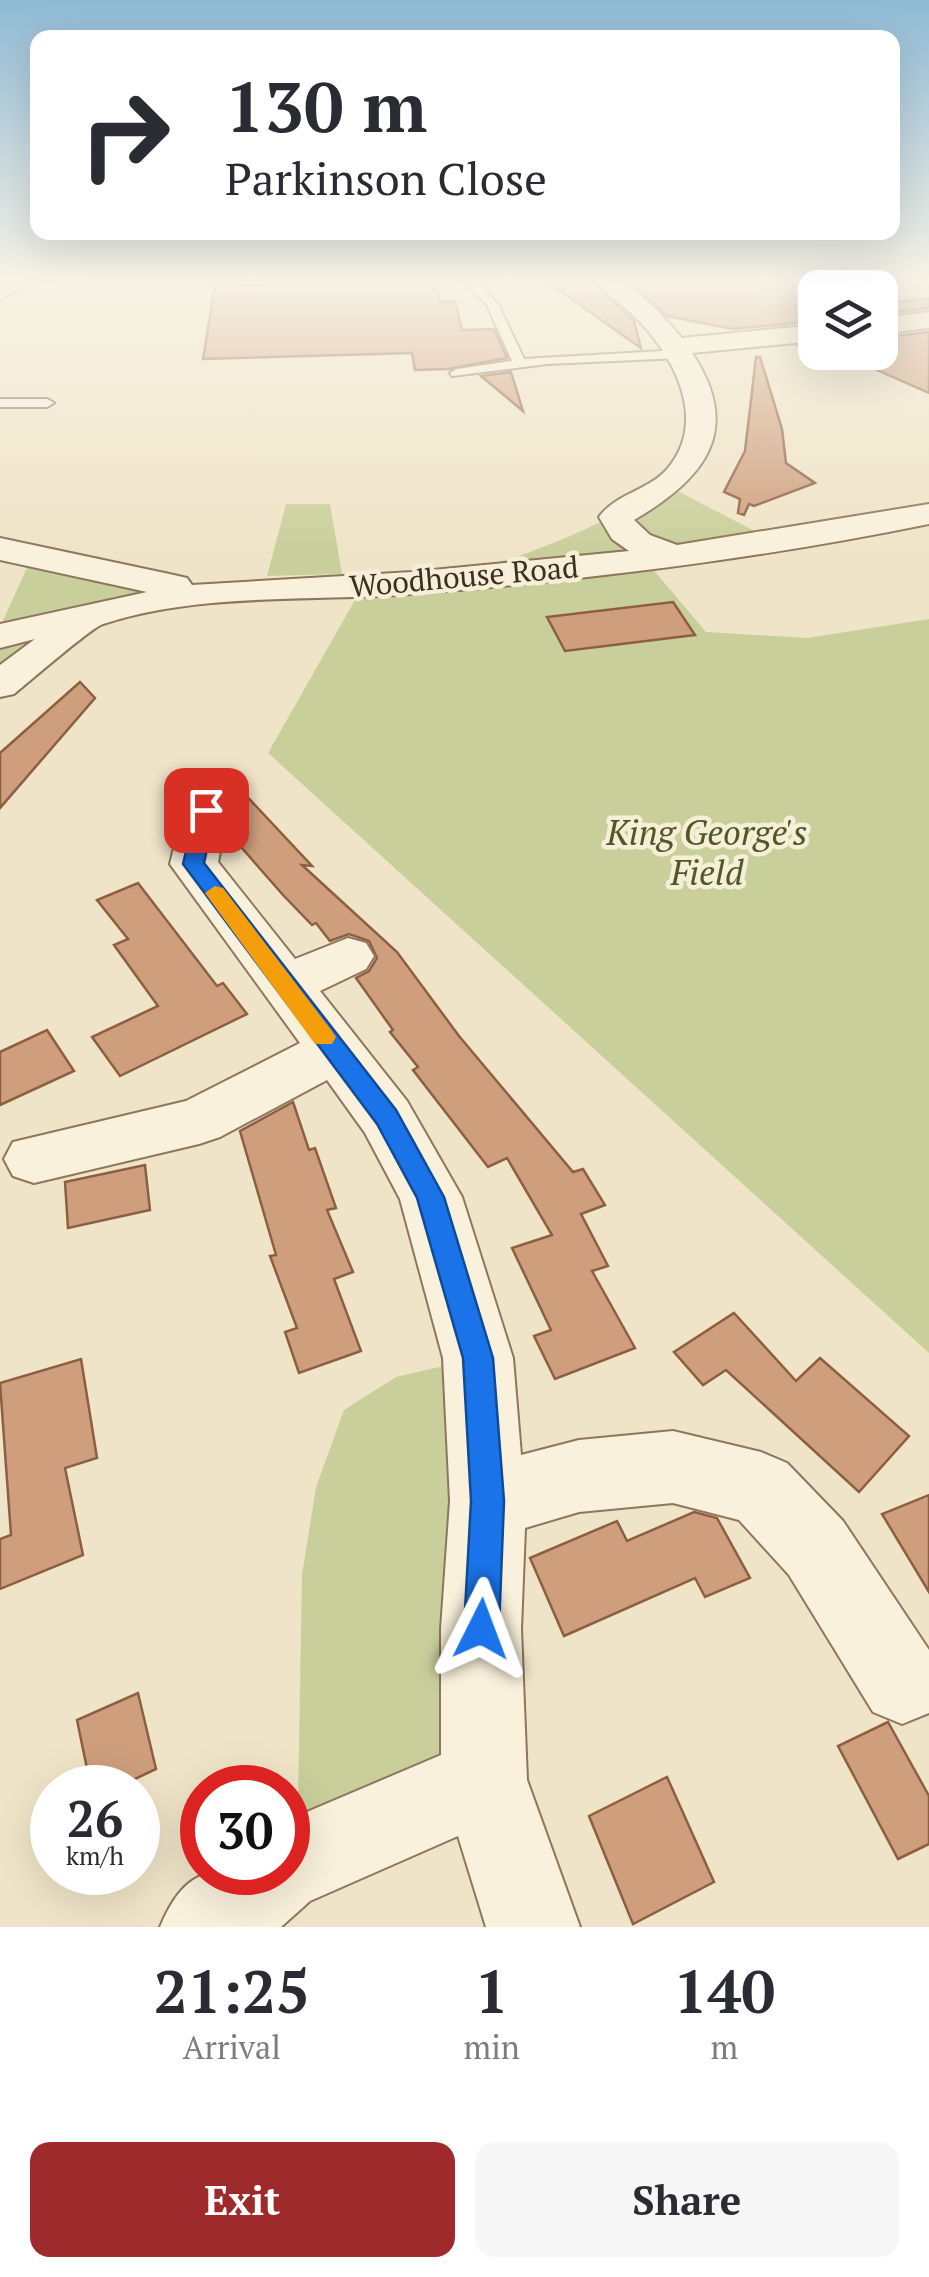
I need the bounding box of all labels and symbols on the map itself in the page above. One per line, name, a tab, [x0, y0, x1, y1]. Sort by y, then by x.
street label: Woodhouse Road	[348, 546, 580, 606]
pin	[164, 768, 249, 853]
park label: King George's Field	[606, 809, 807, 895]
position arrow	[429, 1577, 533, 1681]
speed limit sign: 30	[180, 1765, 310, 1895]

